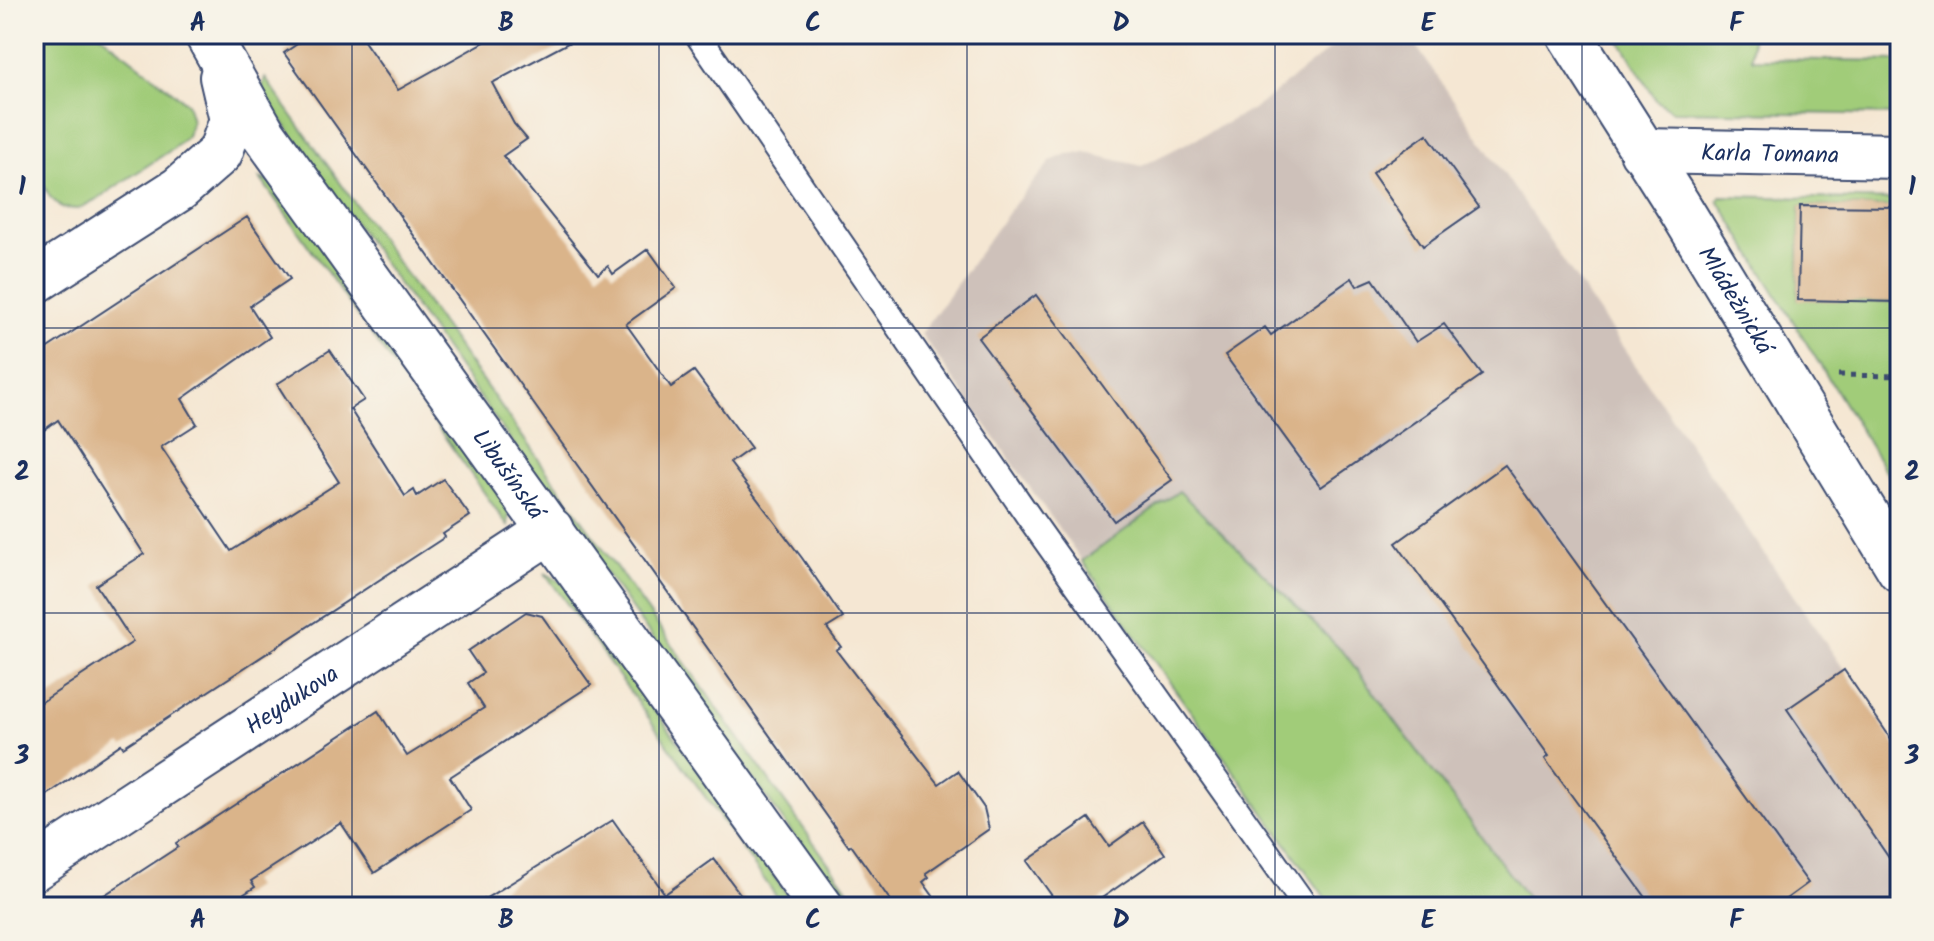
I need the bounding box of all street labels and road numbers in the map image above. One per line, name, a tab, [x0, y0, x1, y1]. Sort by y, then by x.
street label: Karla Tomana	[1700, 134, 1839, 176]
street label: Mládežnická	[1686, 239, 1784, 365]
street label: Libušínská	[461, 421, 556, 531]
street label: Heydukova	[238, 656, 347, 746]

